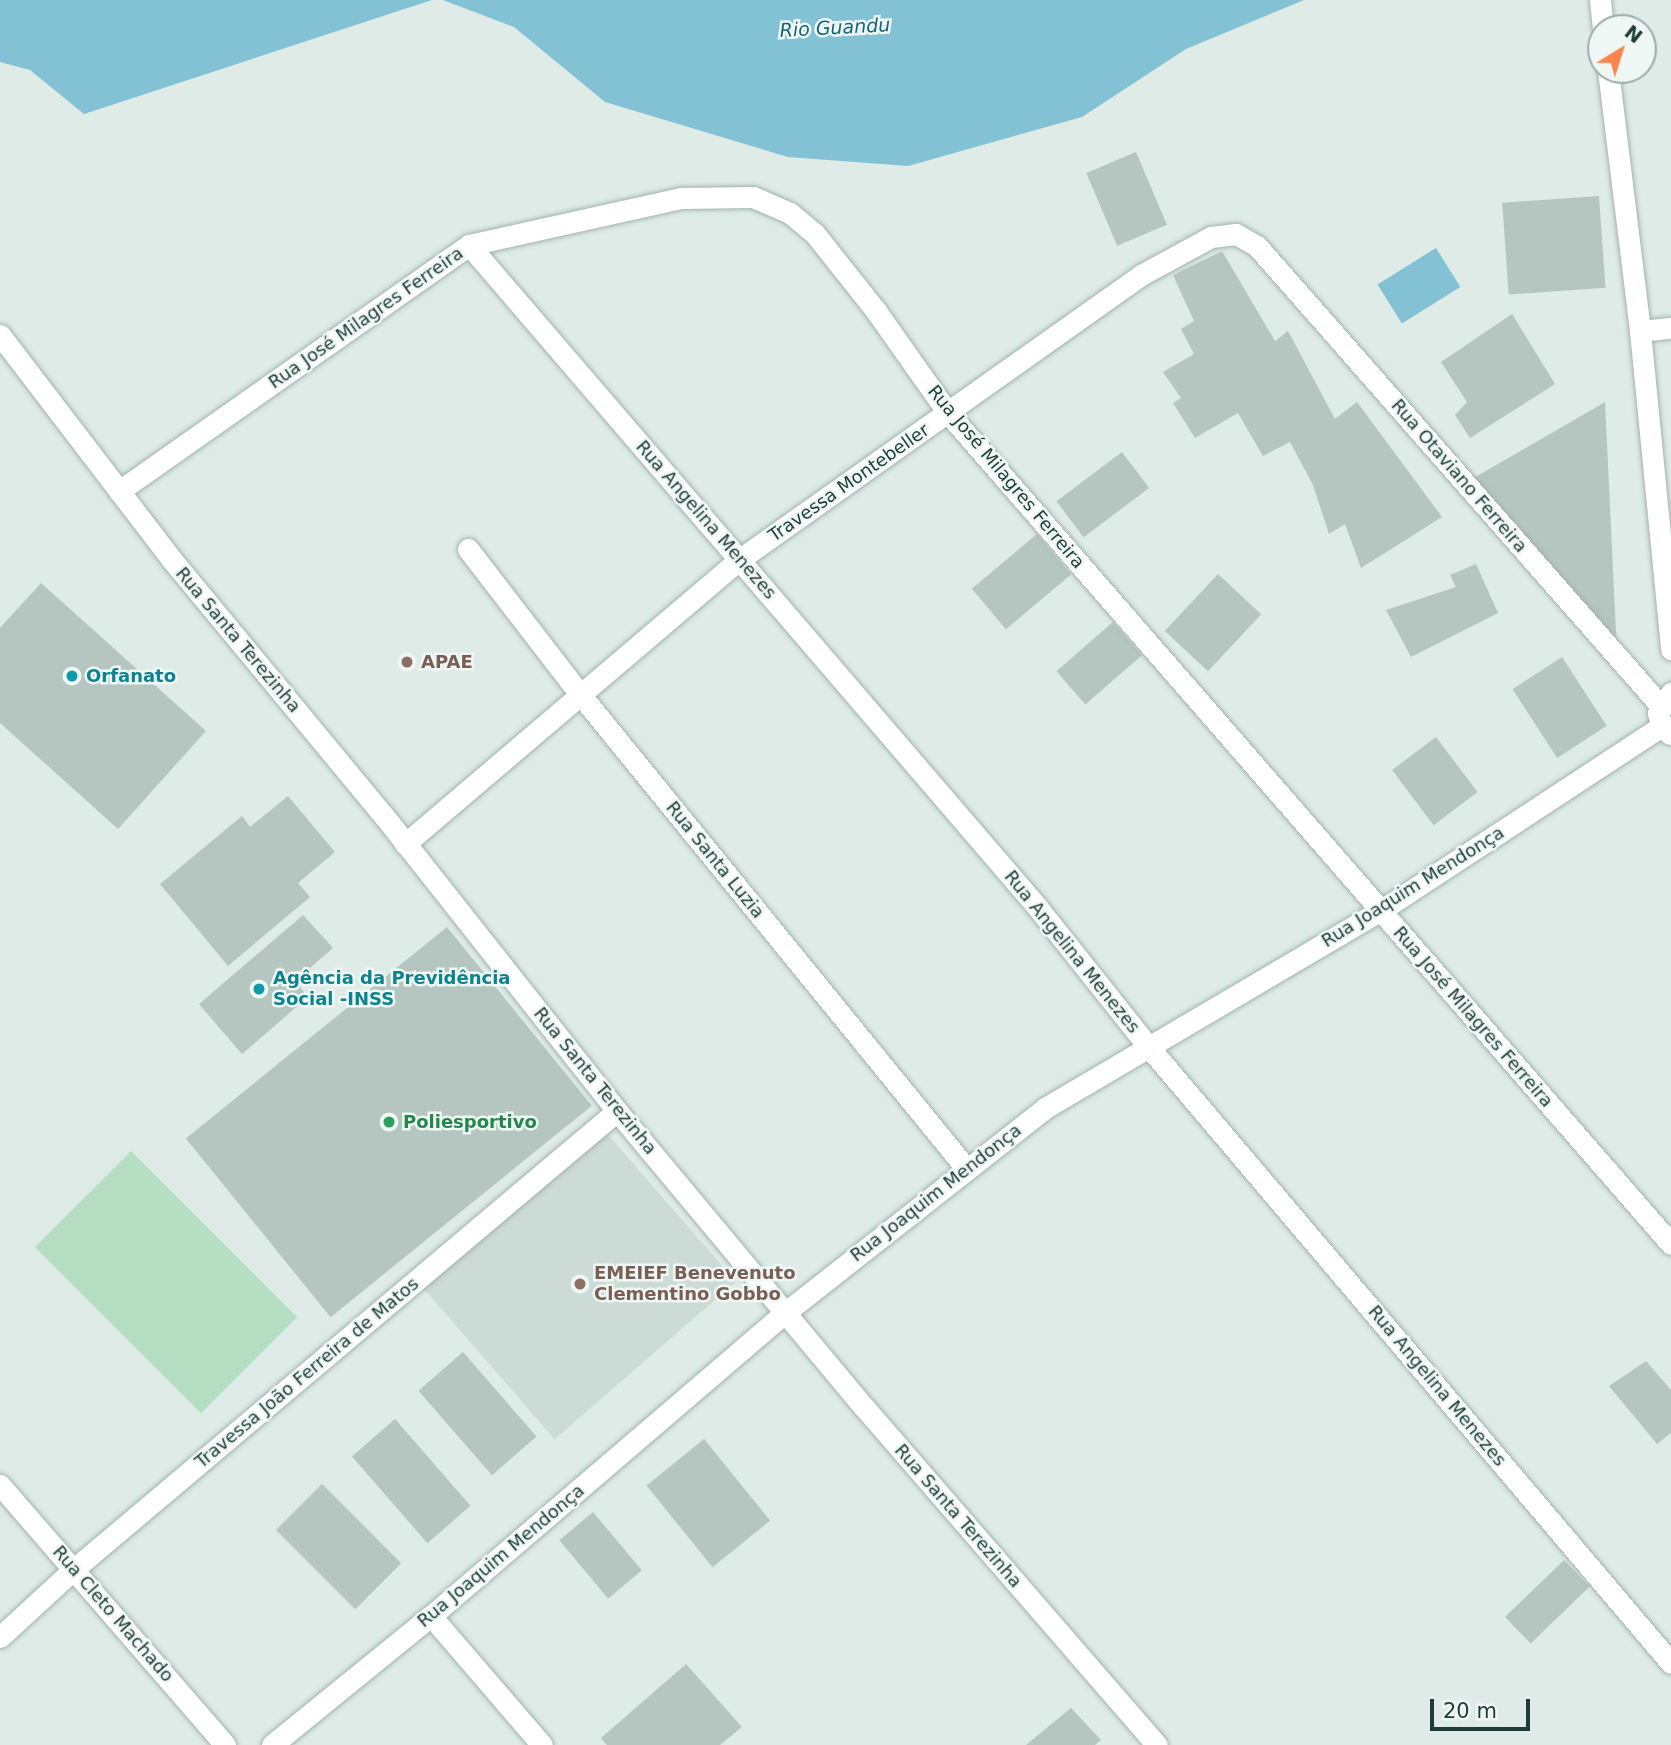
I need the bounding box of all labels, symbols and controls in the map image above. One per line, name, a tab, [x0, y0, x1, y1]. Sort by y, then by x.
water label: Rio Guandu	[779, 14, 891, 42]
north arrow	[1587, 14, 1657, 84]
text: N	[1621, 20, 1647, 48]
street label: Rua José Milagres Ferreira	[265, 242, 467, 394]
street label: Rua José Milagres Ferreira	[923, 381, 1089, 573]
street label: Rua Otaviano Ferreira	[1387, 395, 1531, 557]
street label: Travessa Montebeller	[765, 419, 933, 547]
street label: Rua Angelina Menezes	[631, 436, 781, 604]
street label: Rua Santa Terezinha	[171, 563, 305, 717]
place label: APAE	[421, 651, 473, 673]
marker: APAE	[399, 654, 415, 670]
place label: Orfanato	[86, 665, 176, 687]
marker: Orfanato	[64, 668, 80, 684]
street label: Rua Santa Luzia	[661, 797, 769, 923]
street label: Rua Joaquim Mendonça	[1318, 822, 1508, 952]
street label: Rua Angelina Menezes	[1000, 866, 1144, 1038]
street label: Rua José Milagres Ferreira	[1389, 922, 1557, 1112]
place label: Agência da Previdência Social -INSS	[273, 968, 510, 1010]
marker: Agência da Previdência Social -INSS	[251, 981, 267, 997]
street label: Rua Santa Terezinha	[529, 1003, 661, 1159]
place label: Poliesportivo	[403, 1111, 537, 1133]
marker: Poliesportivo	[381, 1114, 397, 1130]
street label: Rua Joaquim Mendonça	[846, 1120, 1026, 1266]
place label: EMEIEF Benevenuto Clementino Gobbo	[594, 1263, 796, 1306]
street label: Travessa João Ferreira de Matos	[191, 1273, 423, 1473]
marker: EMEIEF Benevenuto Clementino Gobbo	[572, 1276, 588, 1292]
street label: Rua Angelina Menezes	[1363, 1301, 1511, 1471]
street label: Rua Santa Terezinha	[890, 1440, 1026, 1592]
street label: Rua Joaquim Mendonça	[413, 1480, 589, 1632]
street label: Rua Cleto Machado	[48, 1541, 178, 1687]
scale bar	[1433, 1686, 1533, 1730]
text: 20 m	[1443, 1699, 1497, 1723]

